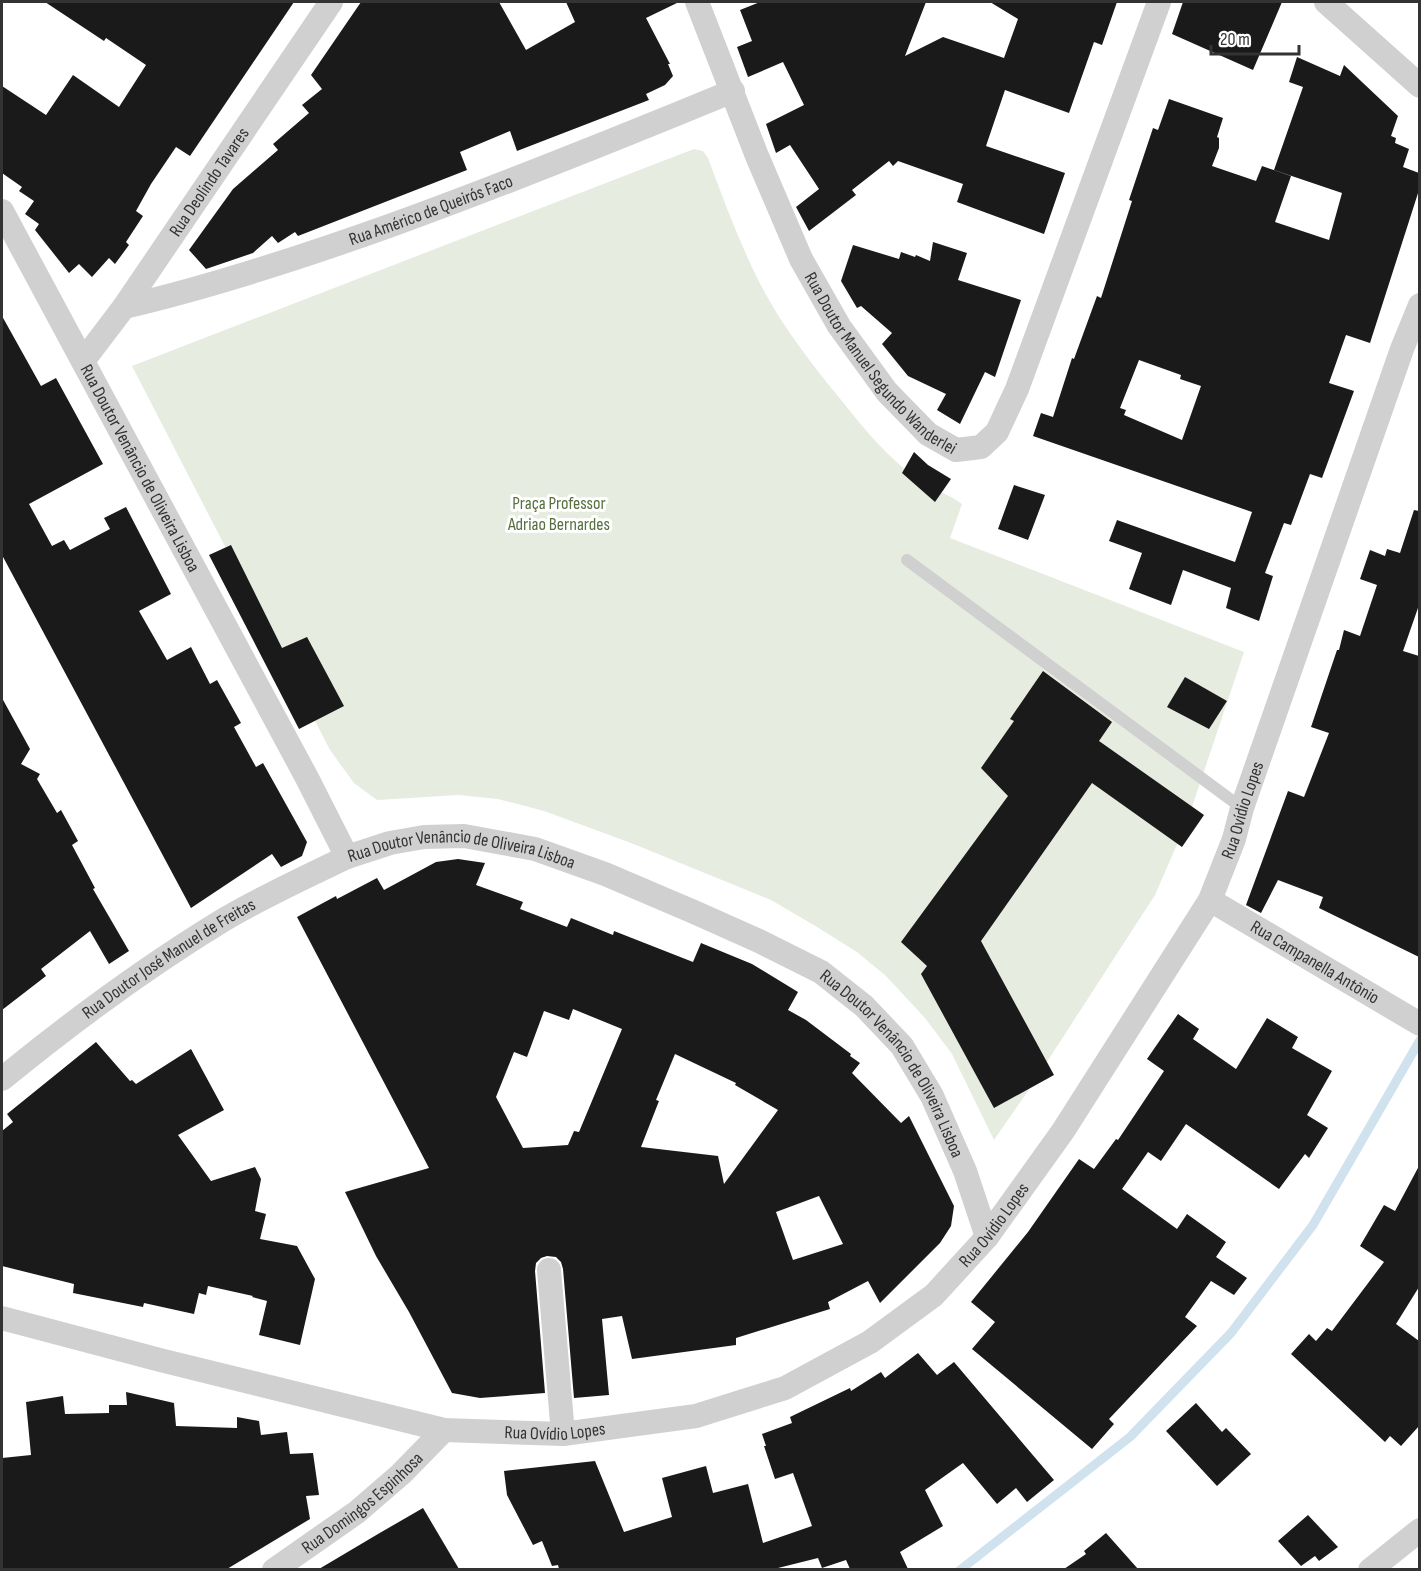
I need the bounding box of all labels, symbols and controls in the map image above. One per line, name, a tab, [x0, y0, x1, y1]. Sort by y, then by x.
scale bar	[1211, 18, 1300, 56]
text: 20 m	[1220, 29, 1250, 50]
street label: Rua Deolindo Tavares	[165, 124, 254, 241]
street label: Rua Américo de Queirós Faco	[346, 171, 516, 250]
street label: Rua Doutor Manuel Segundo Wanderlei	[800, 269, 960, 459]
street label: Rua Doutor Venâncio de Oliveira Lisboa	[76, 361, 204, 576]
park label: Praça Professor Adriao Bernardes	[507, 493, 610, 535]
street label: Rua Ovídio Lopes	[1217, 759, 1268, 862]
street label: Rua Doutor Venâncio de Oliveira Lisboa	[345, 826, 578, 874]
street label: Rua Doutor José Manuel de Freitas	[78, 894, 259, 1023]
street label: Rua Campanella Antônio	[1247, 916, 1383, 1009]
street label: Rua Doutor Venâncio de Oliveira Lisboa	[816, 965, 968, 1161]
street label: Rua Ovídio Lopes	[955, 1179, 1033, 1272]
street label: Rua Ovídio Lopes	[504, 1418, 607, 1445]
street label: Rua Domingos Espinhosa	[298, 1448, 427, 1558]

